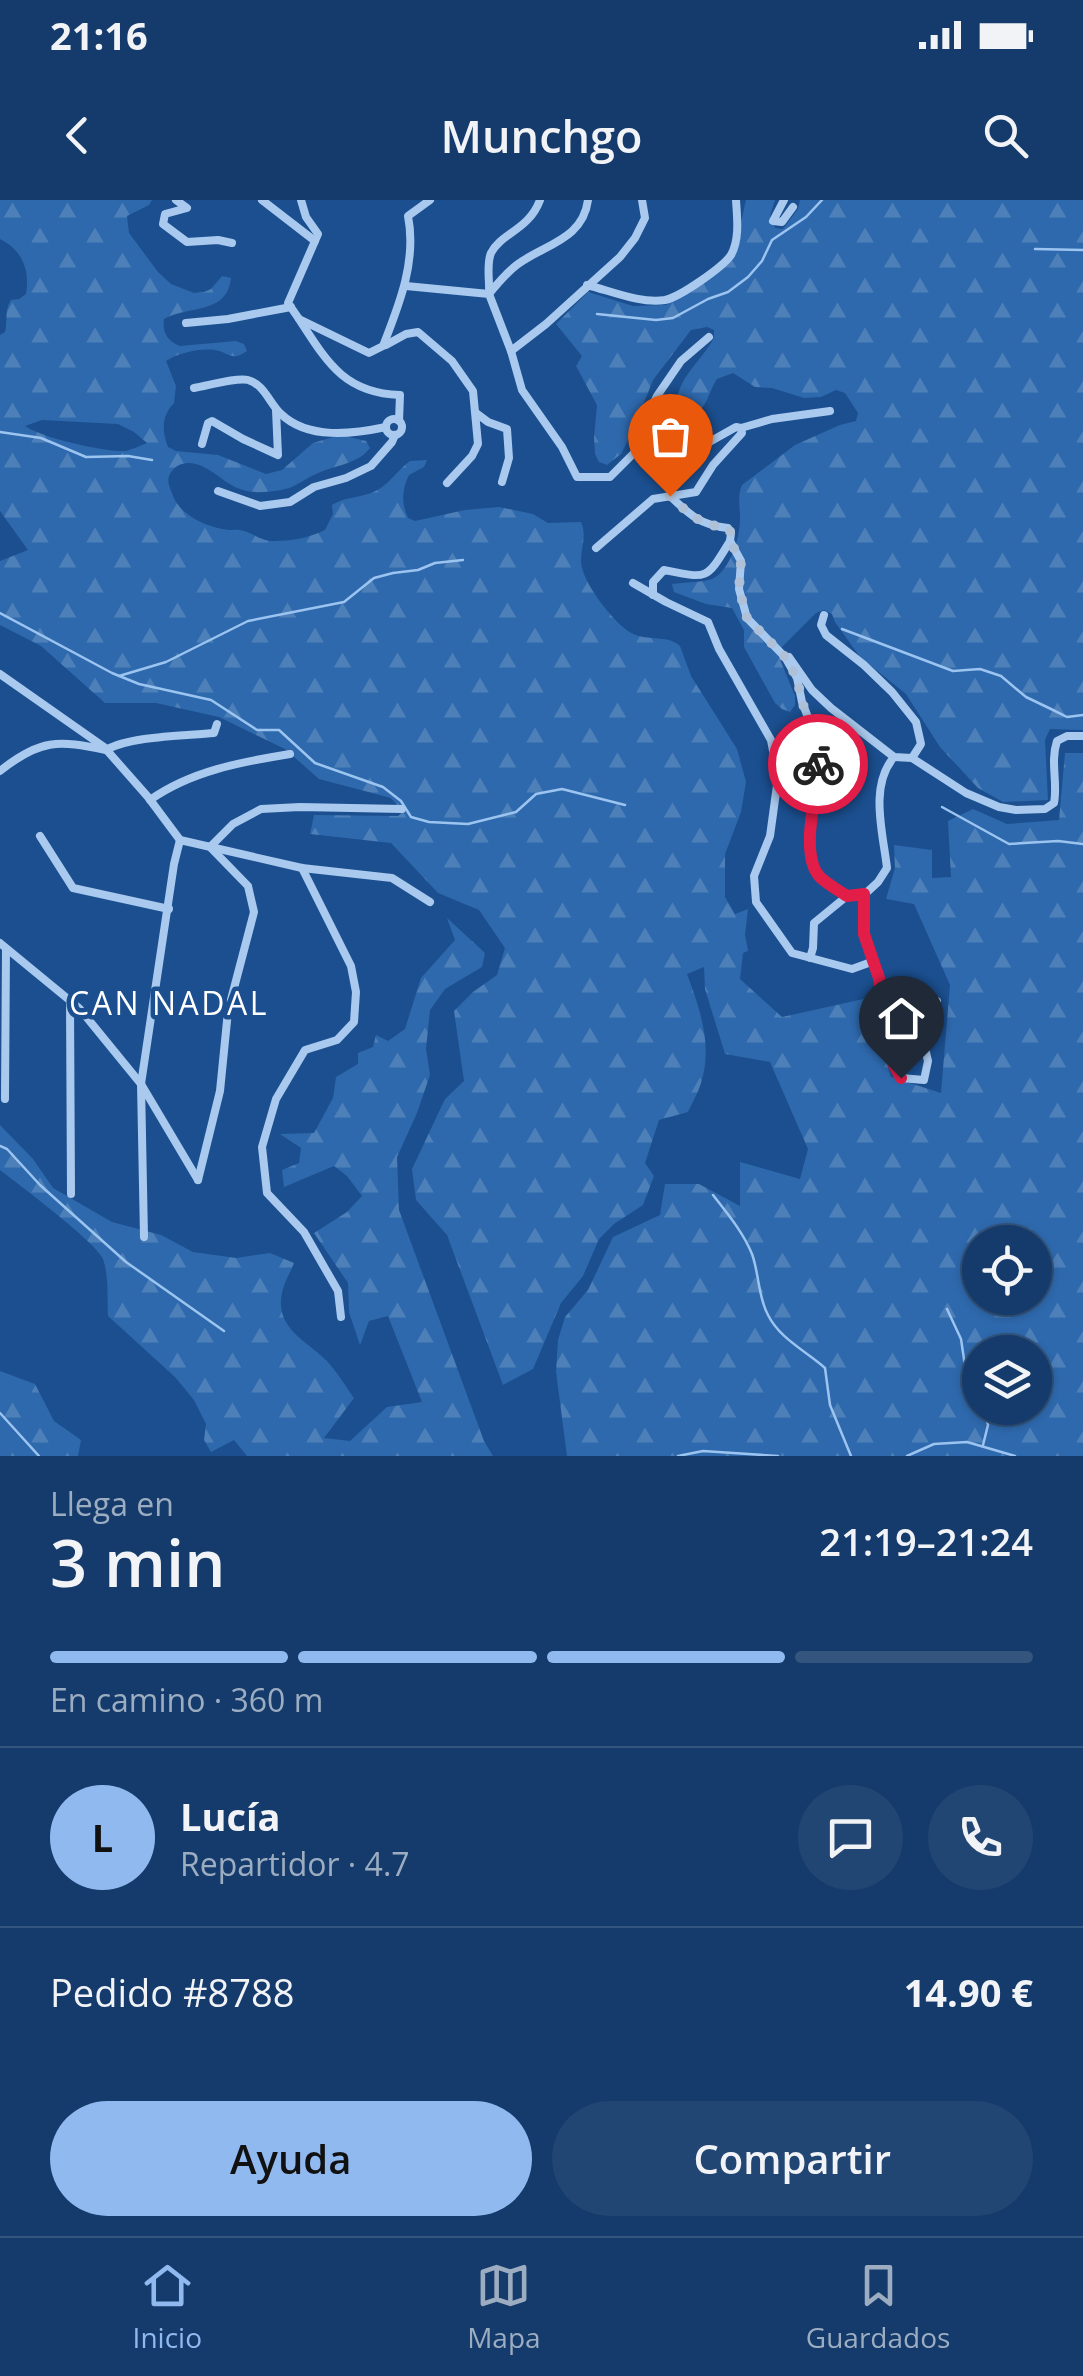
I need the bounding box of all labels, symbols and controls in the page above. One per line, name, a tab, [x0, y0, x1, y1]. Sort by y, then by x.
text: 21:16	[50, 9, 148, 61]
text: Munchgo	[441, 105, 642, 166]
icon: back	[50, 108, 105, 163]
icon: search	[978, 108, 1033, 163]
pin	[628, 394, 713, 497]
icon: bag	[643, 409, 698, 464]
courier	[768, 714, 868, 814]
icon: bike	[791, 737, 846, 792]
pin	[859, 976, 944, 1079]
district label: CAN NADAL	[69, 981, 269, 1024]
icon: home	[874, 991, 929, 1046]
map controls	[962, 1225, 1052, 1425]
button: locate	[962, 1225, 1052, 1315]
button: layers	[962, 1335, 1052, 1425]
text: Llega en	[50, 1482, 174, 1525]
text: 21:19–21:24	[819, 1515, 1033, 1567]
text: 3 min	[50, 1518, 225, 1606]
text: En camino · 360 m	[50, 1678, 323, 1721]
button: chat	[798, 1785, 903, 1890]
button: phone	[928, 1785, 1033, 1890]
text: Lucía	[180, 1790, 281, 1842]
text: L	[92, 1811, 113, 1863]
text: Repartidor · 4.7	[180, 1842, 410, 1885]
text: Pedido #8788	[50, 1966, 294, 2018]
text: 14.90 €	[904, 1966, 1033, 2018]
button: Ayuda	[50, 2101, 532, 2216]
button: Compartir	[552, 2101, 1033, 2216]
tab: Inicio	[133, 2258, 202, 2356]
tab: Mapa	[467, 2258, 541, 2356]
tab: Guardados	[806, 2258, 950, 2356]

